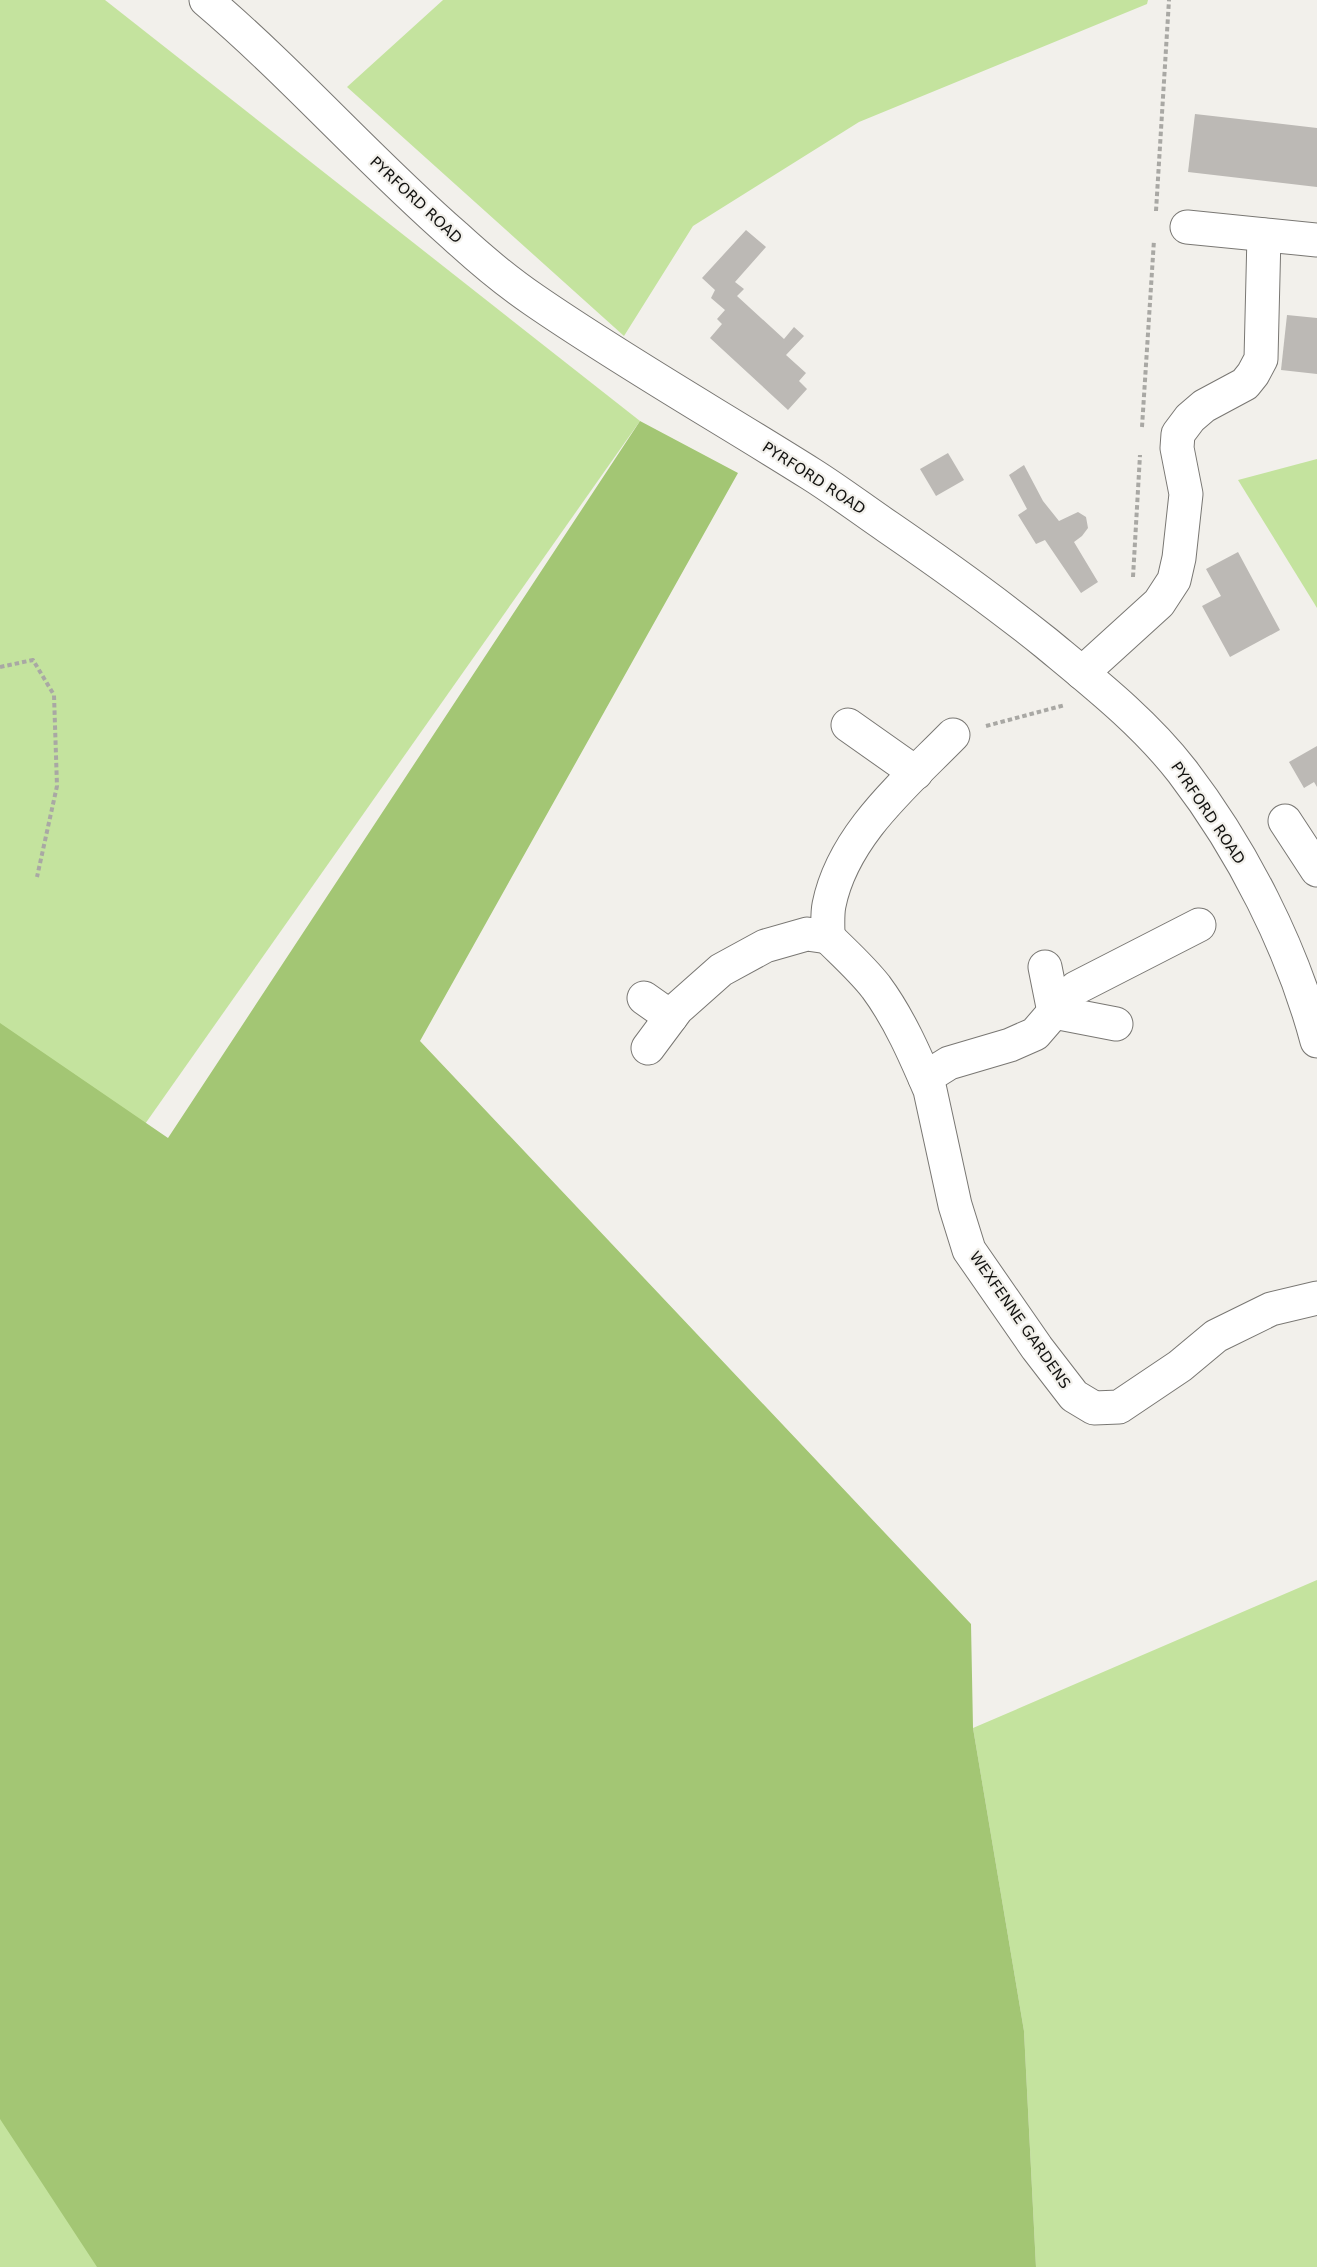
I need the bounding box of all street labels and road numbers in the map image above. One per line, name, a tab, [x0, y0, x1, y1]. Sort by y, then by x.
street label: PYRFORD ROAD	[366, 153, 466, 247]
street label: PYRFORD ROAD	[759, 438, 869, 518]
street label: PYRFORD ROAD	[1167, 759, 1249, 867]
street label: WEXFENNE GARDENS	[966, 1248, 1074, 1392]

